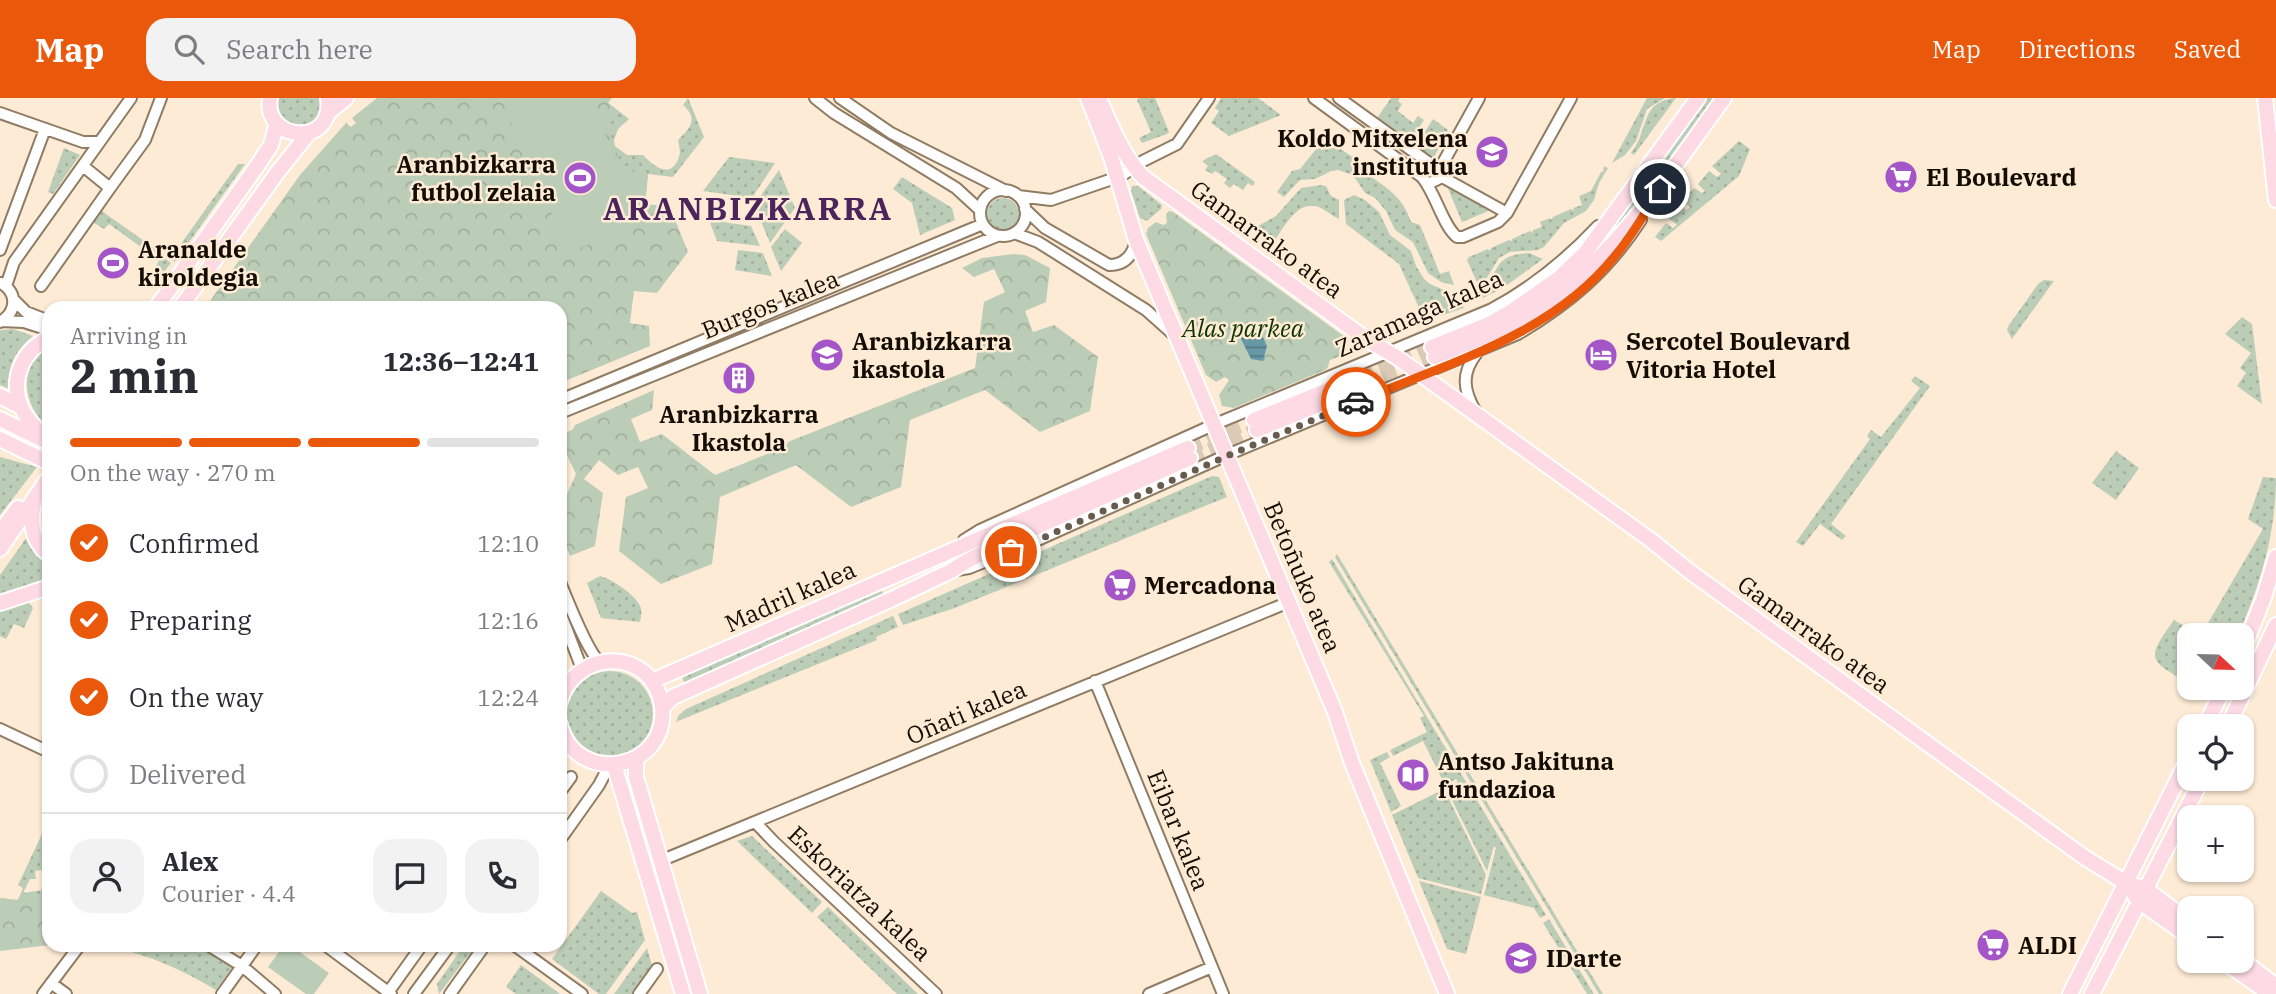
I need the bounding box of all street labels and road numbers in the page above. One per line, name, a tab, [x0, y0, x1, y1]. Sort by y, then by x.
street label: Gamarrako atea	[1184, 173, 1350, 305]
street label: Burgos kalea	[697, 262, 843, 346]
street label: Zaramaga kalea	[1330, 262, 1508, 364]
street label: Betoñuko atea	[1257, 496, 1349, 658]
street label: Madril kalea	[719, 553, 861, 639]
street label: Gamarrako atea	[1731, 568, 1897, 700]
street label: Oñati kalea	[901, 672, 1031, 752]
street label: Eibar kalea	[1140, 765, 1218, 895]
street label: Eskoriatza kalea	[781, 818, 939, 968]

